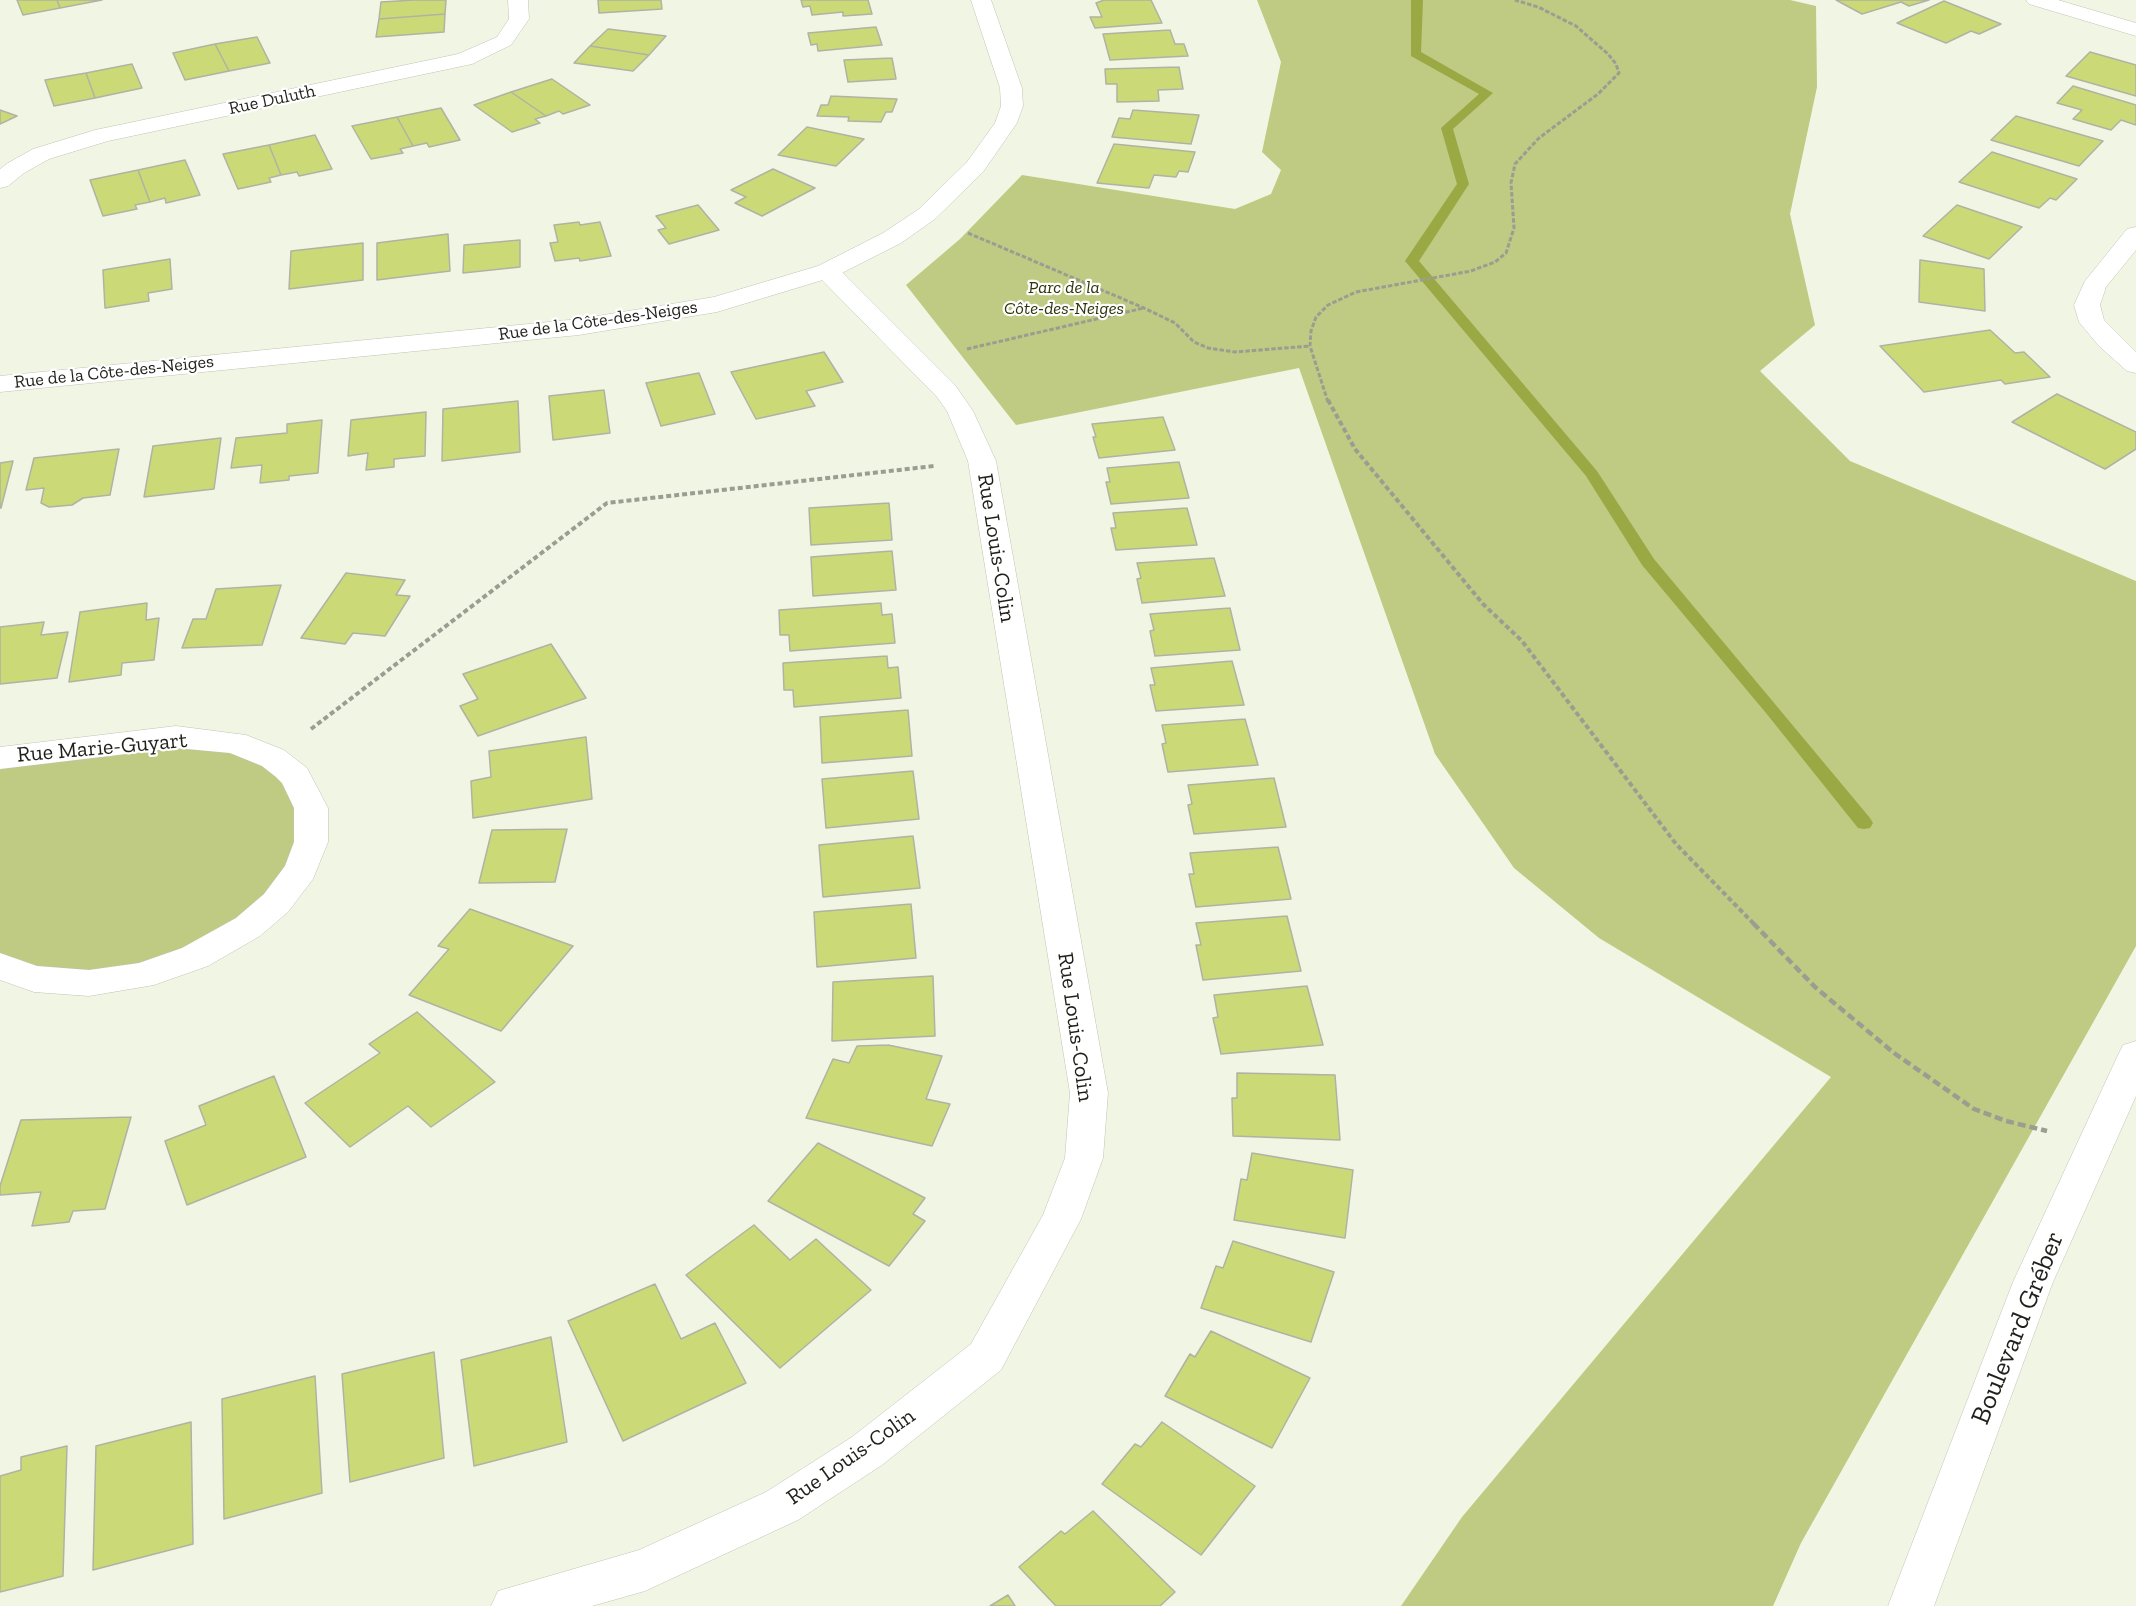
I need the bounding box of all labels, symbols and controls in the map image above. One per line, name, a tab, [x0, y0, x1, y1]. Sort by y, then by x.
street label: Rue Duluth	[227, 80, 317, 120]
park label: Parc de la Côte-des-Neiges	[1004, 277, 1124, 320]
street label: Rue de la Côte-des-Neiges	[497, 296, 699, 346]
street label: Rue de la Côte-des-Neiges	[13, 351, 215, 393]
street label: Rue Louis-Colin	[971, 472, 1021, 624]
street label: Rue Marie-Guyart	[16, 727, 188, 769]
street label: Rue Louis-Colin	[1051, 951, 1099, 1103]
street label: Boulevard Gréber	[1965, 1227, 2071, 1429]
street label: Rue Louis-Colin	[782, 1403, 920, 1511]

